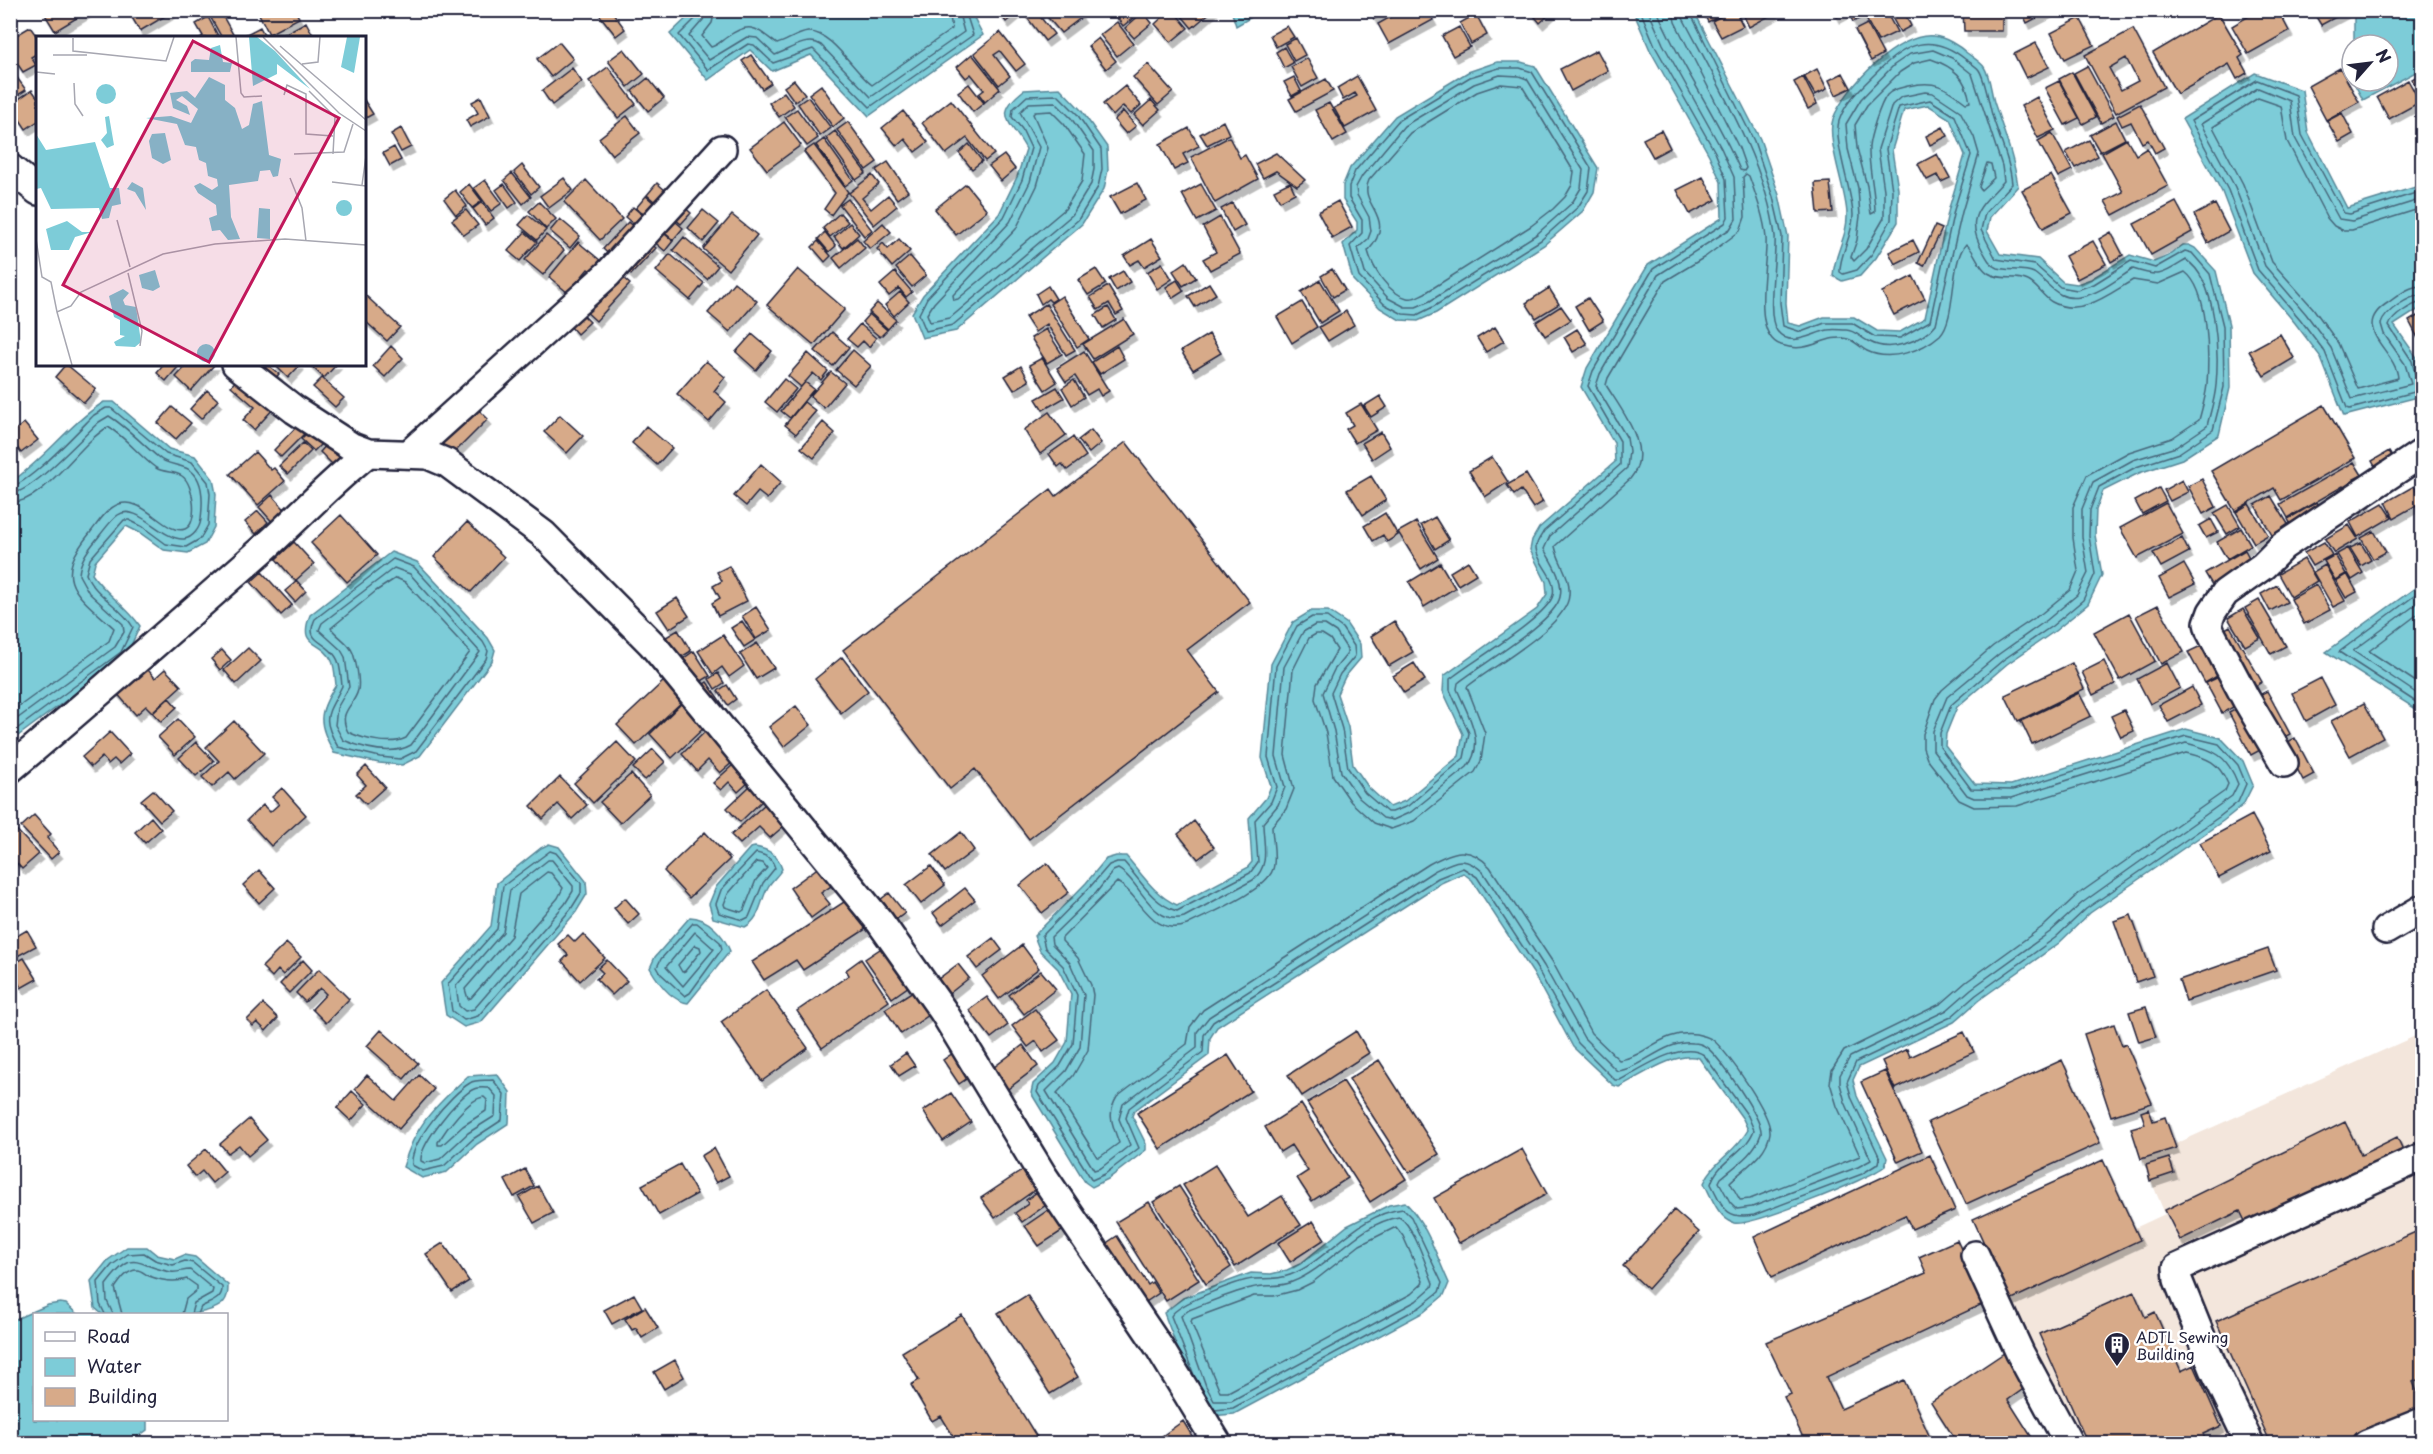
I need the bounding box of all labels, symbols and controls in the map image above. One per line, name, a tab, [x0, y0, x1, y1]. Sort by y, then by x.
north arrow	[2340, 33, 2400, 93]
inset map	[36, 36, 366, 366]
text: N	[2371, 44, 2398, 67]
legend	[33, 1313, 228, 1421]
text: Road	[87, 1322, 131, 1349]
place label: ADTL Sewing Building	[2136, 1325, 2228, 1365]
building icon: ADTL Sewing Building	[2102, 1330, 2132, 1368]
text: Water	[87, 1352, 142, 1379]
text: Building	[87, 1382, 157, 1409]

